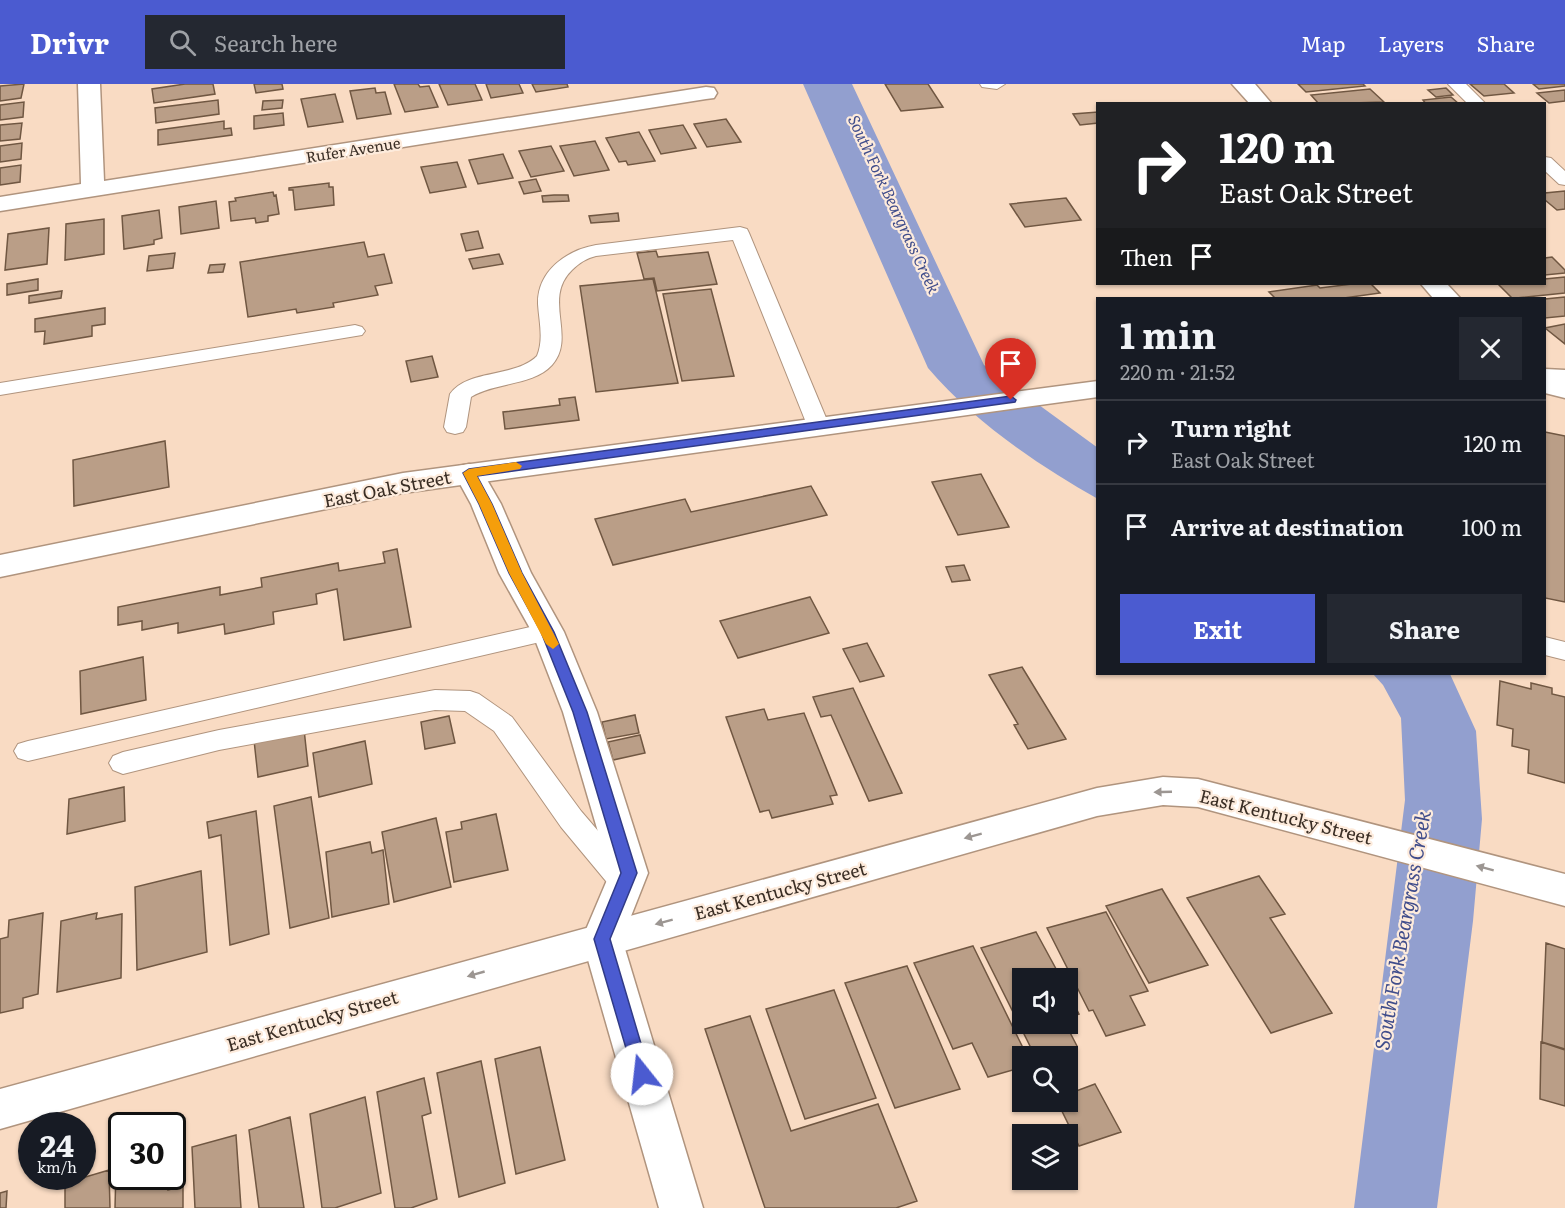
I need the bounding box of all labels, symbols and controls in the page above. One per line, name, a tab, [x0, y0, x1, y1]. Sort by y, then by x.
search box	[145, 15, 565, 69]
text: Drivr	[30, 21, 109, 63]
icon: search	[166, 26, 199, 59]
text: Search here	[214, 26, 337, 59]
text: Map	[1301, 27, 1346, 58]
text: Layers	[1379, 27, 1444, 58]
text: Share	[1477, 27, 1535, 58]
water label: South Fork Beargrass Creek	[843, 111, 947, 297]
text: 120 m	[1219, 114, 1335, 176]
icon: right	[1120, 126, 1198, 204]
street label: Rufer Avenue	[304, 130, 402, 168]
text: East Oak Street	[1219, 171, 1413, 211]
text: Then	[1120, 240, 1173, 273]
icon: arrive	[1185, 240, 1218, 273]
text: 1 min	[1120, 307, 1216, 360]
button: close	[1459, 317, 1522, 380]
pin	[985, 338, 1036, 400]
icon: arrive	[994, 347, 1027, 380]
text: 220 m · 21:52	[1120, 356, 1235, 386]
text: Turn right	[1171, 411, 1291, 444]
icon: right	[1120, 426, 1153, 459]
text: 120 m	[1463, 426, 1522, 459]
text: East Oak Street	[1171, 444, 1315, 474]
street label: East Oak Street	[321, 462, 454, 514]
icon: arrive	[1120, 510, 1153, 543]
text: Arrive at destination	[1171, 510, 1404, 543]
text: 100 m	[1462, 510, 1522, 543]
button: Exit	[1120, 594, 1315, 663]
button: Share	[1327, 594, 1522, 663]
street label: East Kentucky Street	[1197, 781, 1376, 851]
one-way arrow	[1153, 787, 1172, 797]
water label: South Fork Beargrass Creek	[1365, 808, 1437, 1052]
one-way arrow	[964, 832, 982, 841]
street label: East Kentucky Street	[691, 854, 870, 926]
one-way arrow	[1476, 863, 1494, 872]
one-way arrow	[655, 918, 673, 927]
map controls	[1012, 968, 1078, 1190]
button: sound	[1012, 968, 1078, 1034]
one-way arrow	[467, 970, 485, 979]
street label: East Kentucky Street	[223, 982, 402, 1057]
position arrow	[610, 1042, 674, 1106]
button: search	[1012, 1046, 1078, 1112]
speed limit sign: 30	[108, 1112, 186, 1190]
text: 24	[40, 1122, 74, 1166]
button: layers	[1012, 1124, 1078, 1190]
text: km/h	[37, 1155, 77, 1178]

